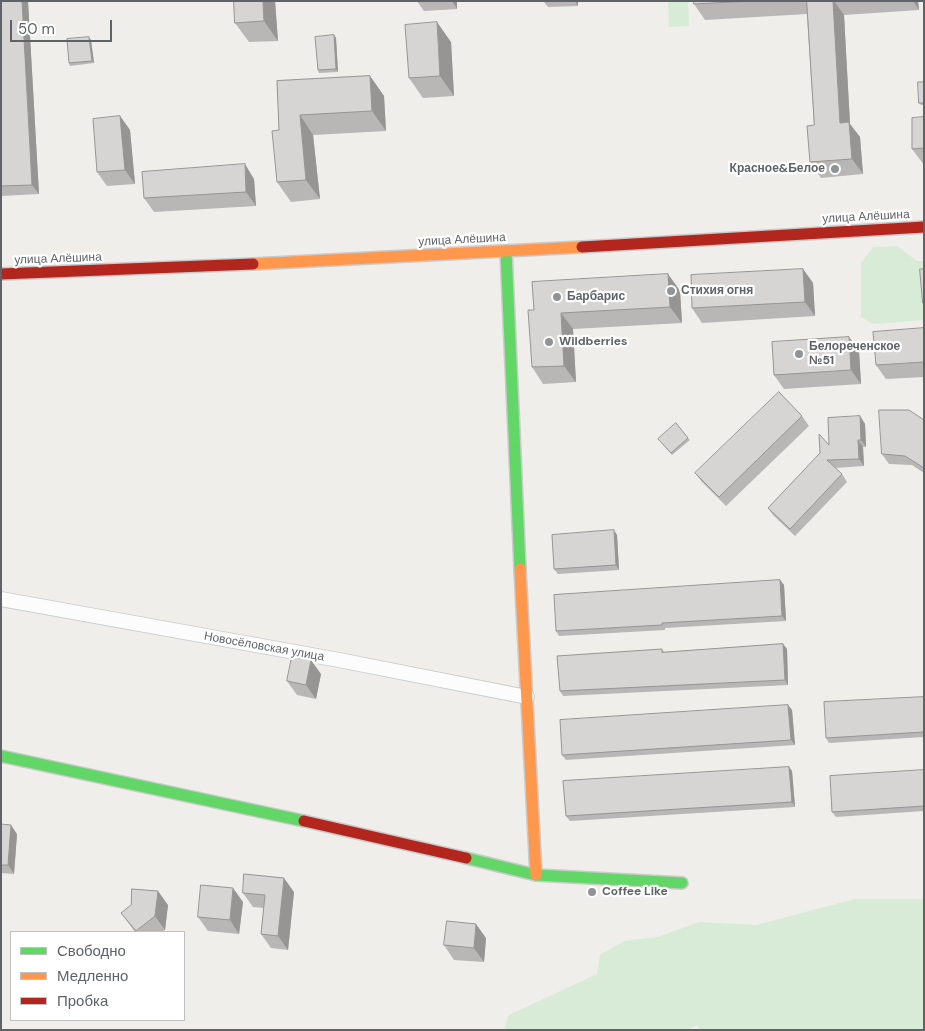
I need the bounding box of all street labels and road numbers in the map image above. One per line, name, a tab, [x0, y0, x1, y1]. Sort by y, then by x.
street label: улица Алёшина	[822, 208, 910, 226]
street label: улица Алёшина	[418, 231, 506, 249]
street label: улица Алёшина	[14, 250, 102, 268]
street label: Новосёловская улица	[203, 629, 325, 665]

